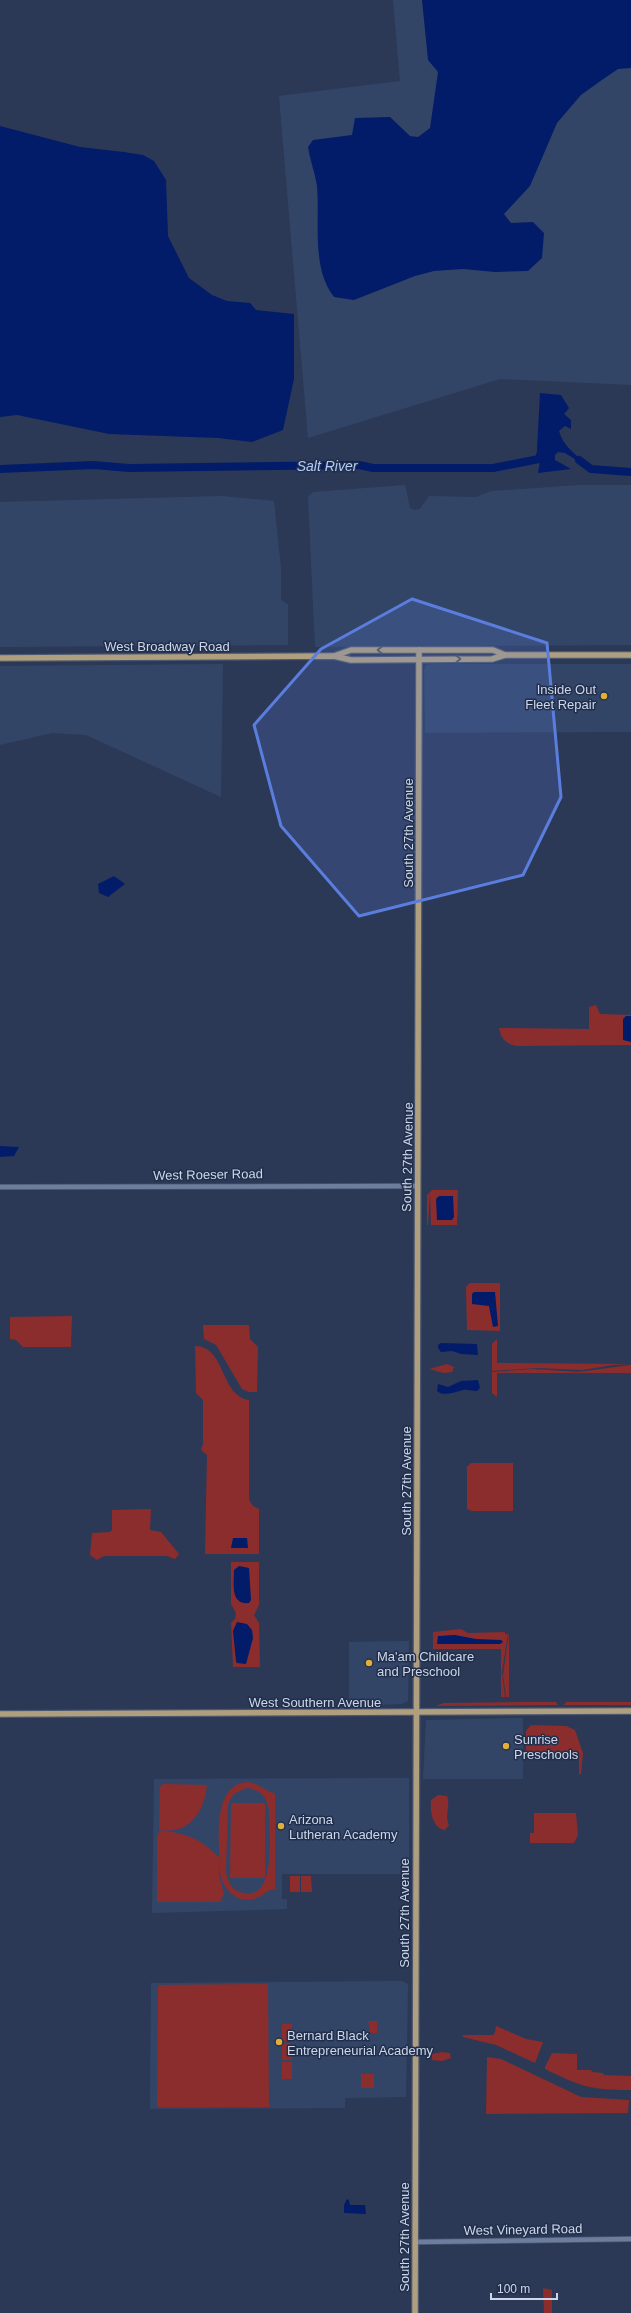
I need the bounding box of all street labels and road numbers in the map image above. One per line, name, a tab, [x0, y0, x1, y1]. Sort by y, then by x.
street label: West Broadway Road	[104, 639, 230, 654]
street label: South 27th Avenue	[401, 778, 416, 888]
street label: South 27th Avenue	[399, 1102, 416, 1212]
street label: West Roeser Road	[153, 1166, 263, 1183]
street label: South 27th Avenue	[399, 1426, 414, 1536]
street label: West Southern Avenue	[249, 1695, 381, 1710]
street label: South 27th Avenue	[397, 1858, 412, 1968]
street label: South 27th Avenue	[397, 2182, 412, 2292]
street label: West Vineyard Road	[464, 2221, 583, 2238]

